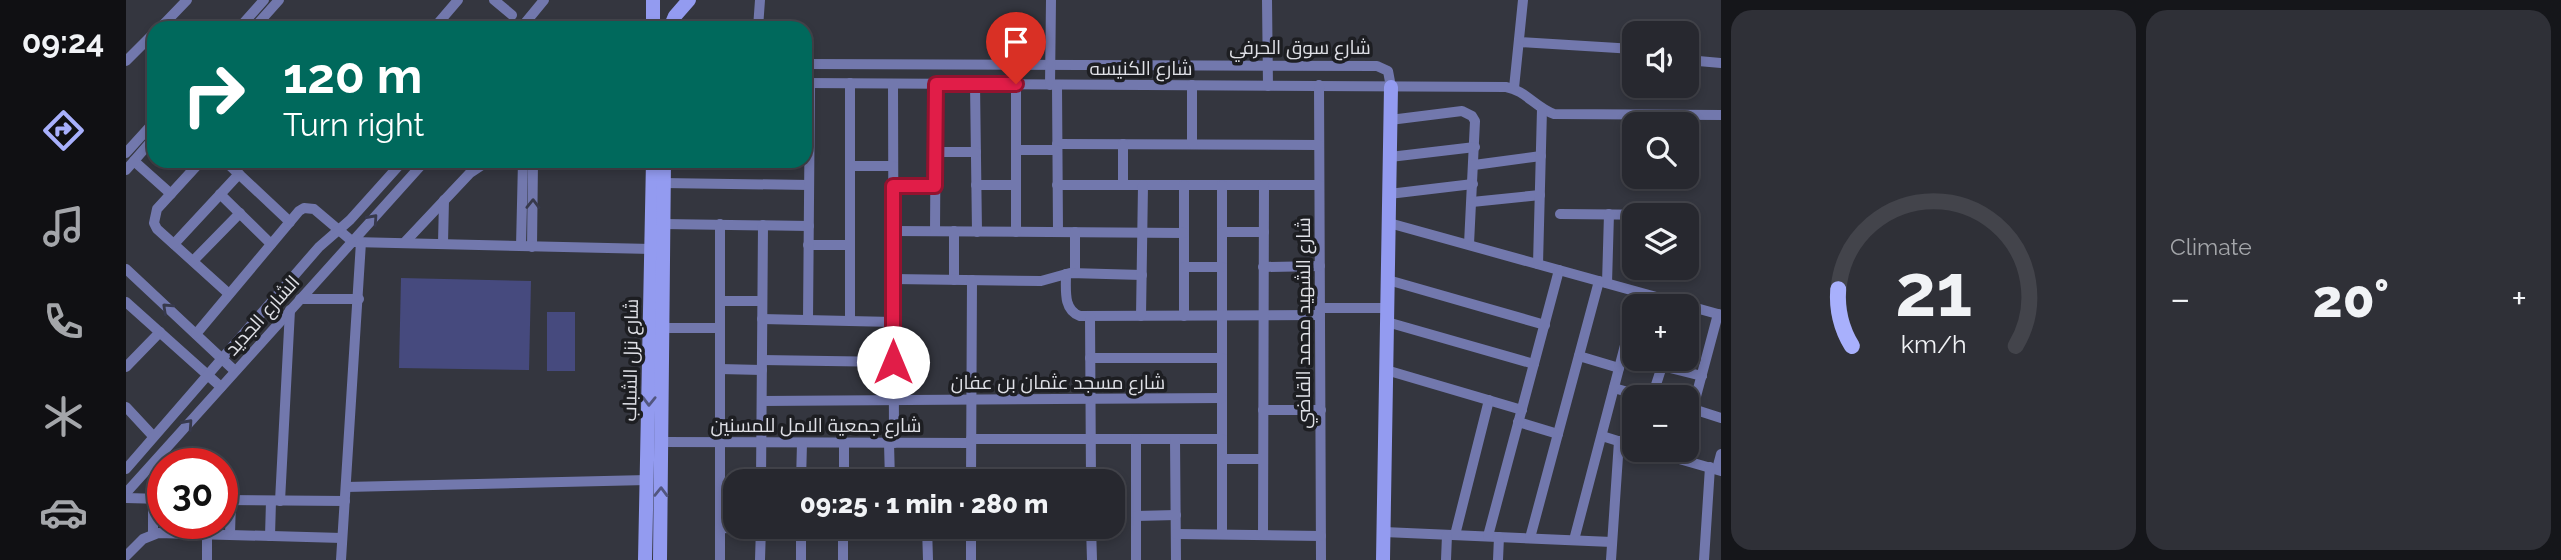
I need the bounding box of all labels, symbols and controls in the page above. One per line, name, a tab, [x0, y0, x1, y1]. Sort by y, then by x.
pin	[986, 12.0, 1046, 84]
map controls	[1622, 21, 1699, 462]
button: sound	[1622, 21, 1699, 98]
text: 09:24	[22, 23, 104, 60]
icon: arrive	[997, 23, 1035, 61]
street label: شارع سوق الحرفي	[1229, 36, 1371, 62]
text: 120 m	[283, 47, 422, 104]
icon: right	[168, 49, 259, 140]
street label: شارع الكنيسه	[1090, 57, 1192, 82]
icon: directions	[39, 106, 88, 155]
text: Turn right	[283, 106, 424, 143]
button: search	[1622, 112, 1699, 189]
one-way arrow	[525, 198, 541, 209]
icon: music	[39, 202, 88, 251]
button: layers	[1622, 203, 1699, 280]
one-way arrow	[365, 214, 378, 227]
street label: شارع الشهيد محمد القاضي	[1292, 217, 1318, 429]
text: Climate	[2170, 233, 2252, 260]
text: 21	[1895, 248, 1972, 333]
text: 20°	[2313, 268, 2389, 329]
street label: الشارع الجديد	[220, 271, 306, 361]
text: −	[2170, 276, 2190, 321]
text: +	[2511, 276, 2527, 321]
button: +	[1622, 294, 1699, 371]
icon: phone	[39, 297, 88, 346]
street label: شارع نزل الشباب	[618, 298, 645, 422]
one-way arrow	[162, 303, 175, 316]
position arrow	[856, 325, 930, 399]
text: km/h	[1901, 329, 1966, 359]
street label: شارع مسجد عثمان بن عفان	[951, 371, 1165, 396]
button: −	[1622, 385, 1699, 462]
icon: climate	[39, 392, 88, 441]
one-way arrow	[641, 395, 656, 406]
street label: شارع جمعية الامل للمسنين	[711, 414, 921, 439]
one-way arrow	[180, 419, 192, 432]
speed limit sign: 30	[147, 448, 238, 539]
one-way arrow	[653, 486, 669, 497]
icon: car	[39, 488, 88, 537]
text: 09:25 · 1 min · 280 m	[800, 489, 1048, 519]

